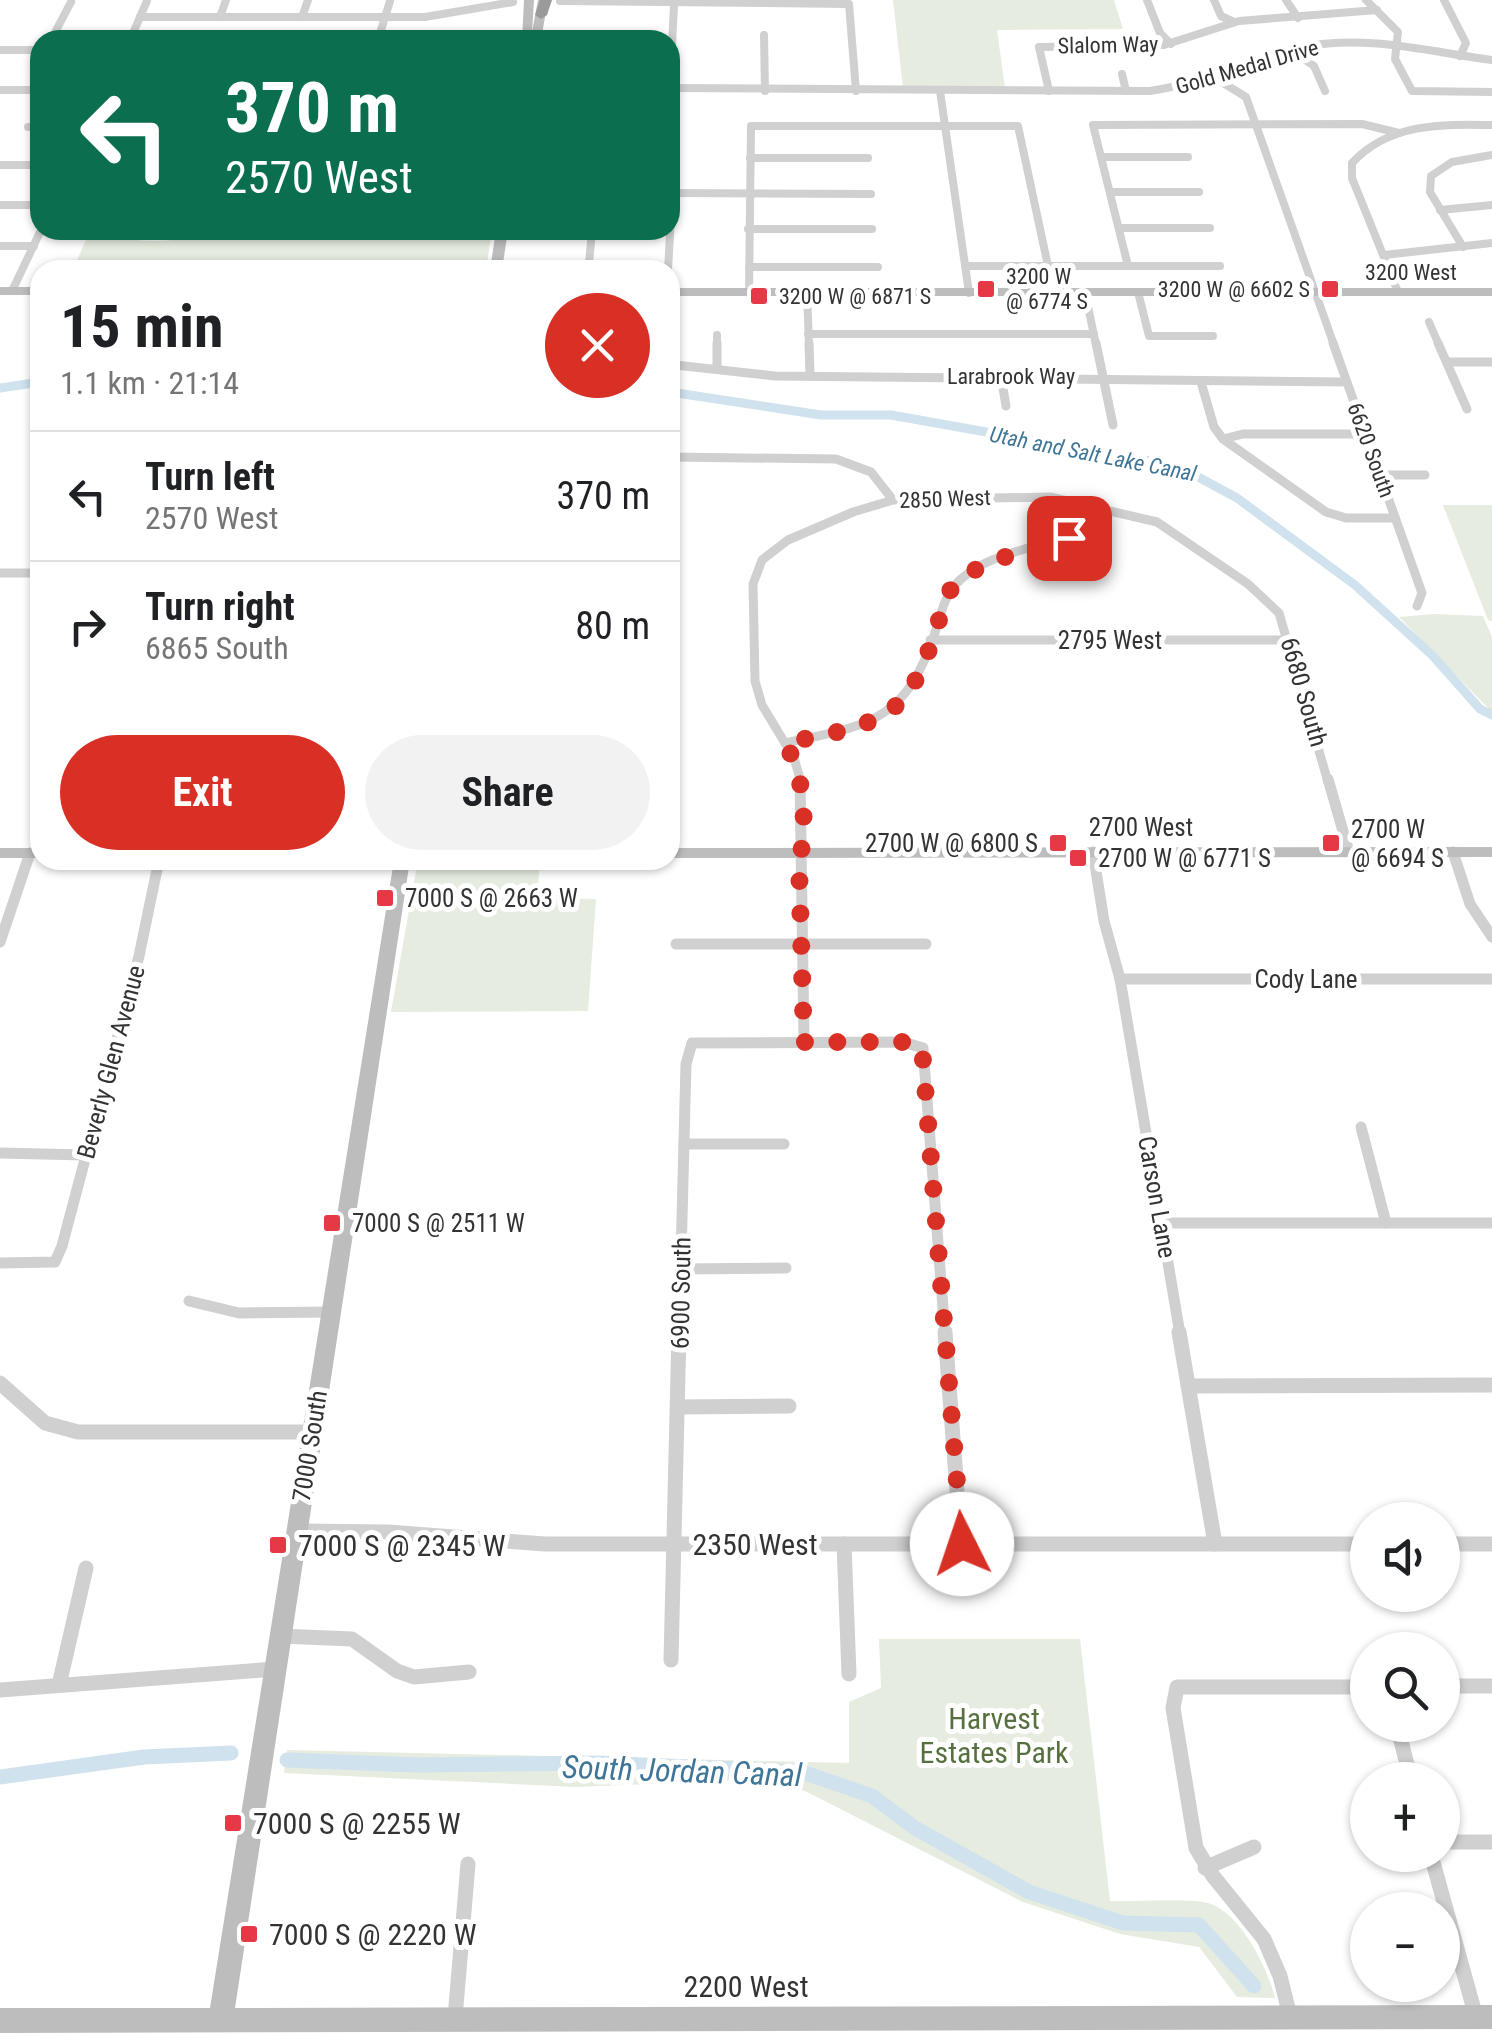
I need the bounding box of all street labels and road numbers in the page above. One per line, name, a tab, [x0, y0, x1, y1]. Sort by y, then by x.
street label: Slalom Way	[1057, 32, 1159, 58]
street label: Gold Medal Drive	[1173, 35, 1321, 99]
street label: 3200 West	[1365, 260, 1457, 285]
street label: Larabrook Way	[947, 364, 1075, 389]
street label: 6620 South	[1342, 399, 1400, 501]
street label: 2850 West	[899, 485, 991, 513]
street label: 2795 West	[1058, 626, 1162, 655]
street label: 6680 South	[1275, 634, 1333, 750]
street label: 2700 West	[1089, 813, 1193, 842]
street label: Beverly Glen Avenue	[71, 962, 151, 1162]
street label: Cody Lane	[1255, 965, 1357, 994]
street label: Carson Lane	[1132, 1134, 1182, 1260]
street label: 6900 South	[666, 1237, 696, 1349]
street label: 7000 South	[287, 1388, 333, 1504]
street label: 2350 West	[692, 1527, 818, 1562]
street label: 2200 West	[683, 1969, 809, 2004]

